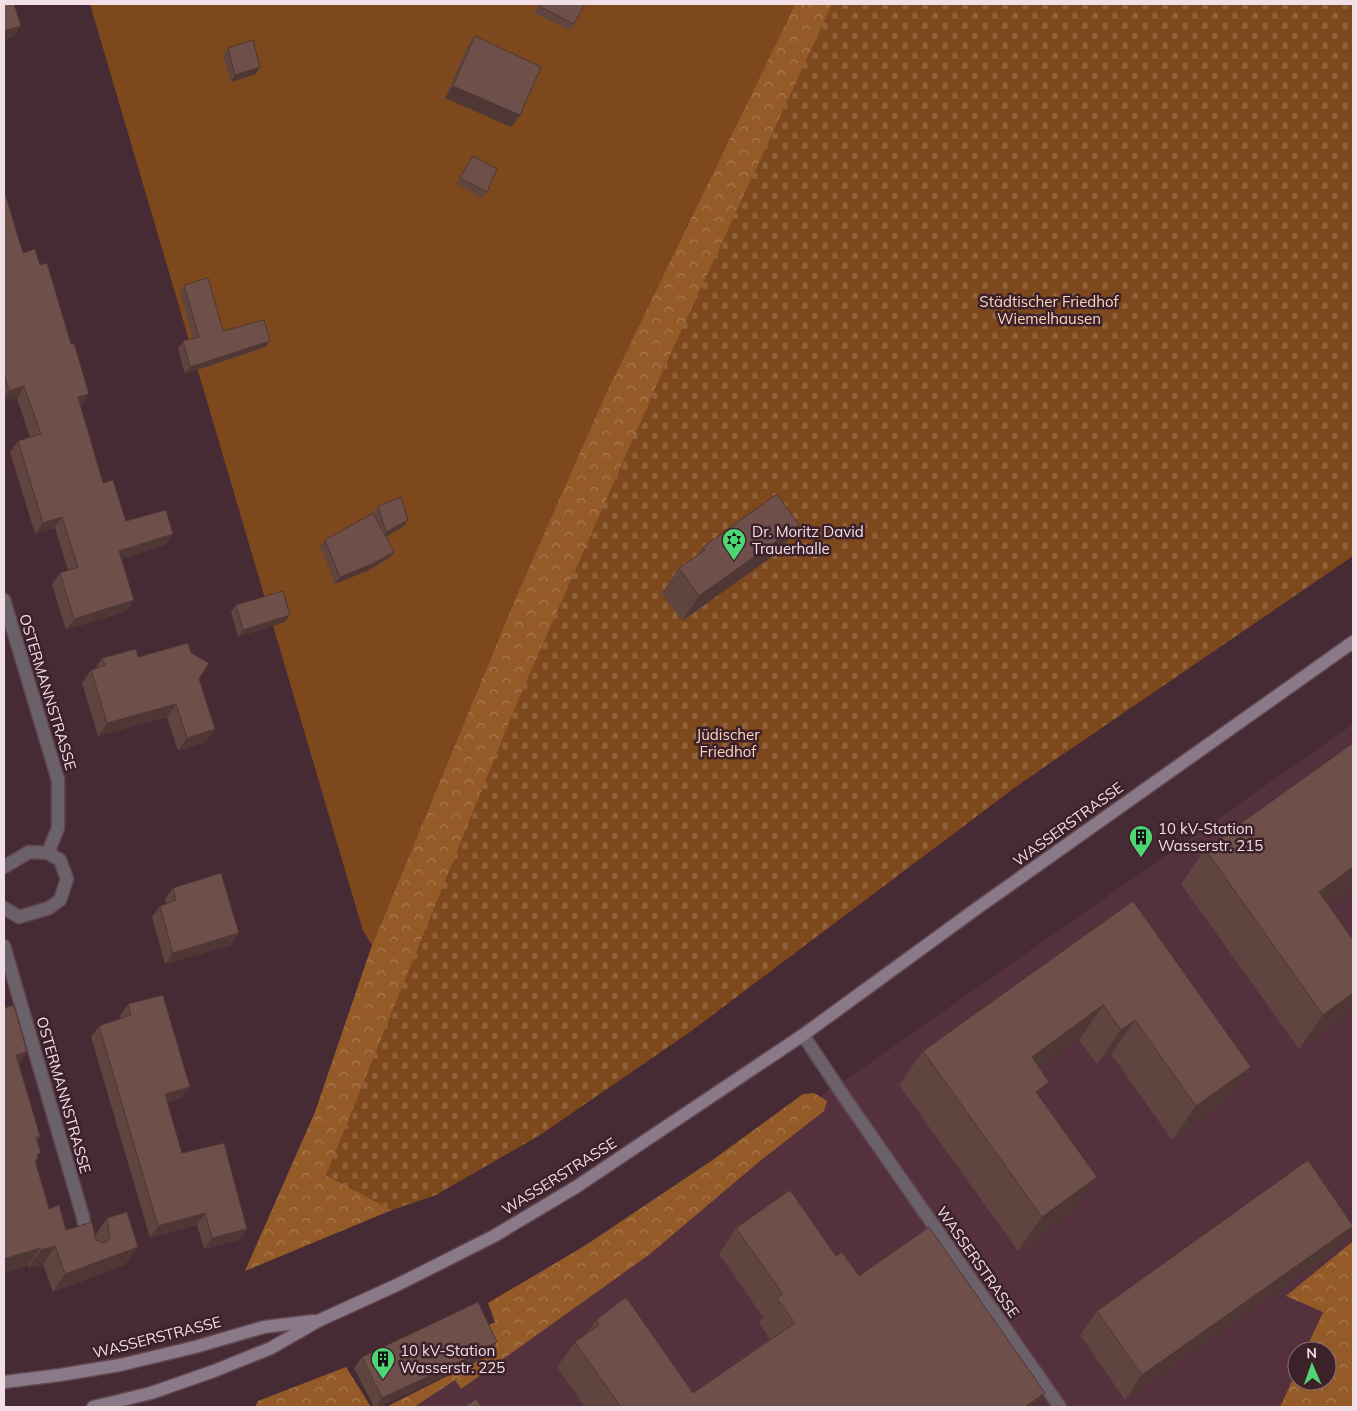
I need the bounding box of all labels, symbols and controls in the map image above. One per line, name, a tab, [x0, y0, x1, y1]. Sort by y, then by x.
park label: Städtischer Friedhof Wiemelhausen	[979, 292, 1120, 328]
place label: Dr. Moritz David Trauerhalle	[752, 522, 864, 558]
synagogue icon: Dr. Moritz David Trauerhalle	[721, 527, 747, 561]
street label: OSTERMANNSTRASSE	[15, 612, 81, 772]
park label: Jüdischer Friedhof	[696, 725, 760, 761]
street label: WASSERSTRASSE	[1009, 778, 1127, 870]
place label: 10 kV-Station Wasserstr. 215	[1158, 819, 1263, 855]
building icon: 10 kV-Station Wasserstr. 215	[1128, 824, 1154, 858]
street label: OSTERMANNSTRASSE	[33, 1014, 96, 1176]
street label: WASSERSTRASSE	[498, 1133, 620, 1219]
street label: WASSERSTRASSE	[933, 1203, 1024, 1321]
street label: WASSERSTRASSE	[91, 1312, 223, 1362]
place label: 10 kV-Station Wasserstr. 225	[400, 1341, 505, 1377]
north arrow	[1287, 1341, 1337, 1391]
text: N	[1306, 1344, 1317, 1362]
building icon: 10 kV-Station Wasserstr. 225	[370, 1346, 396, 1380]

